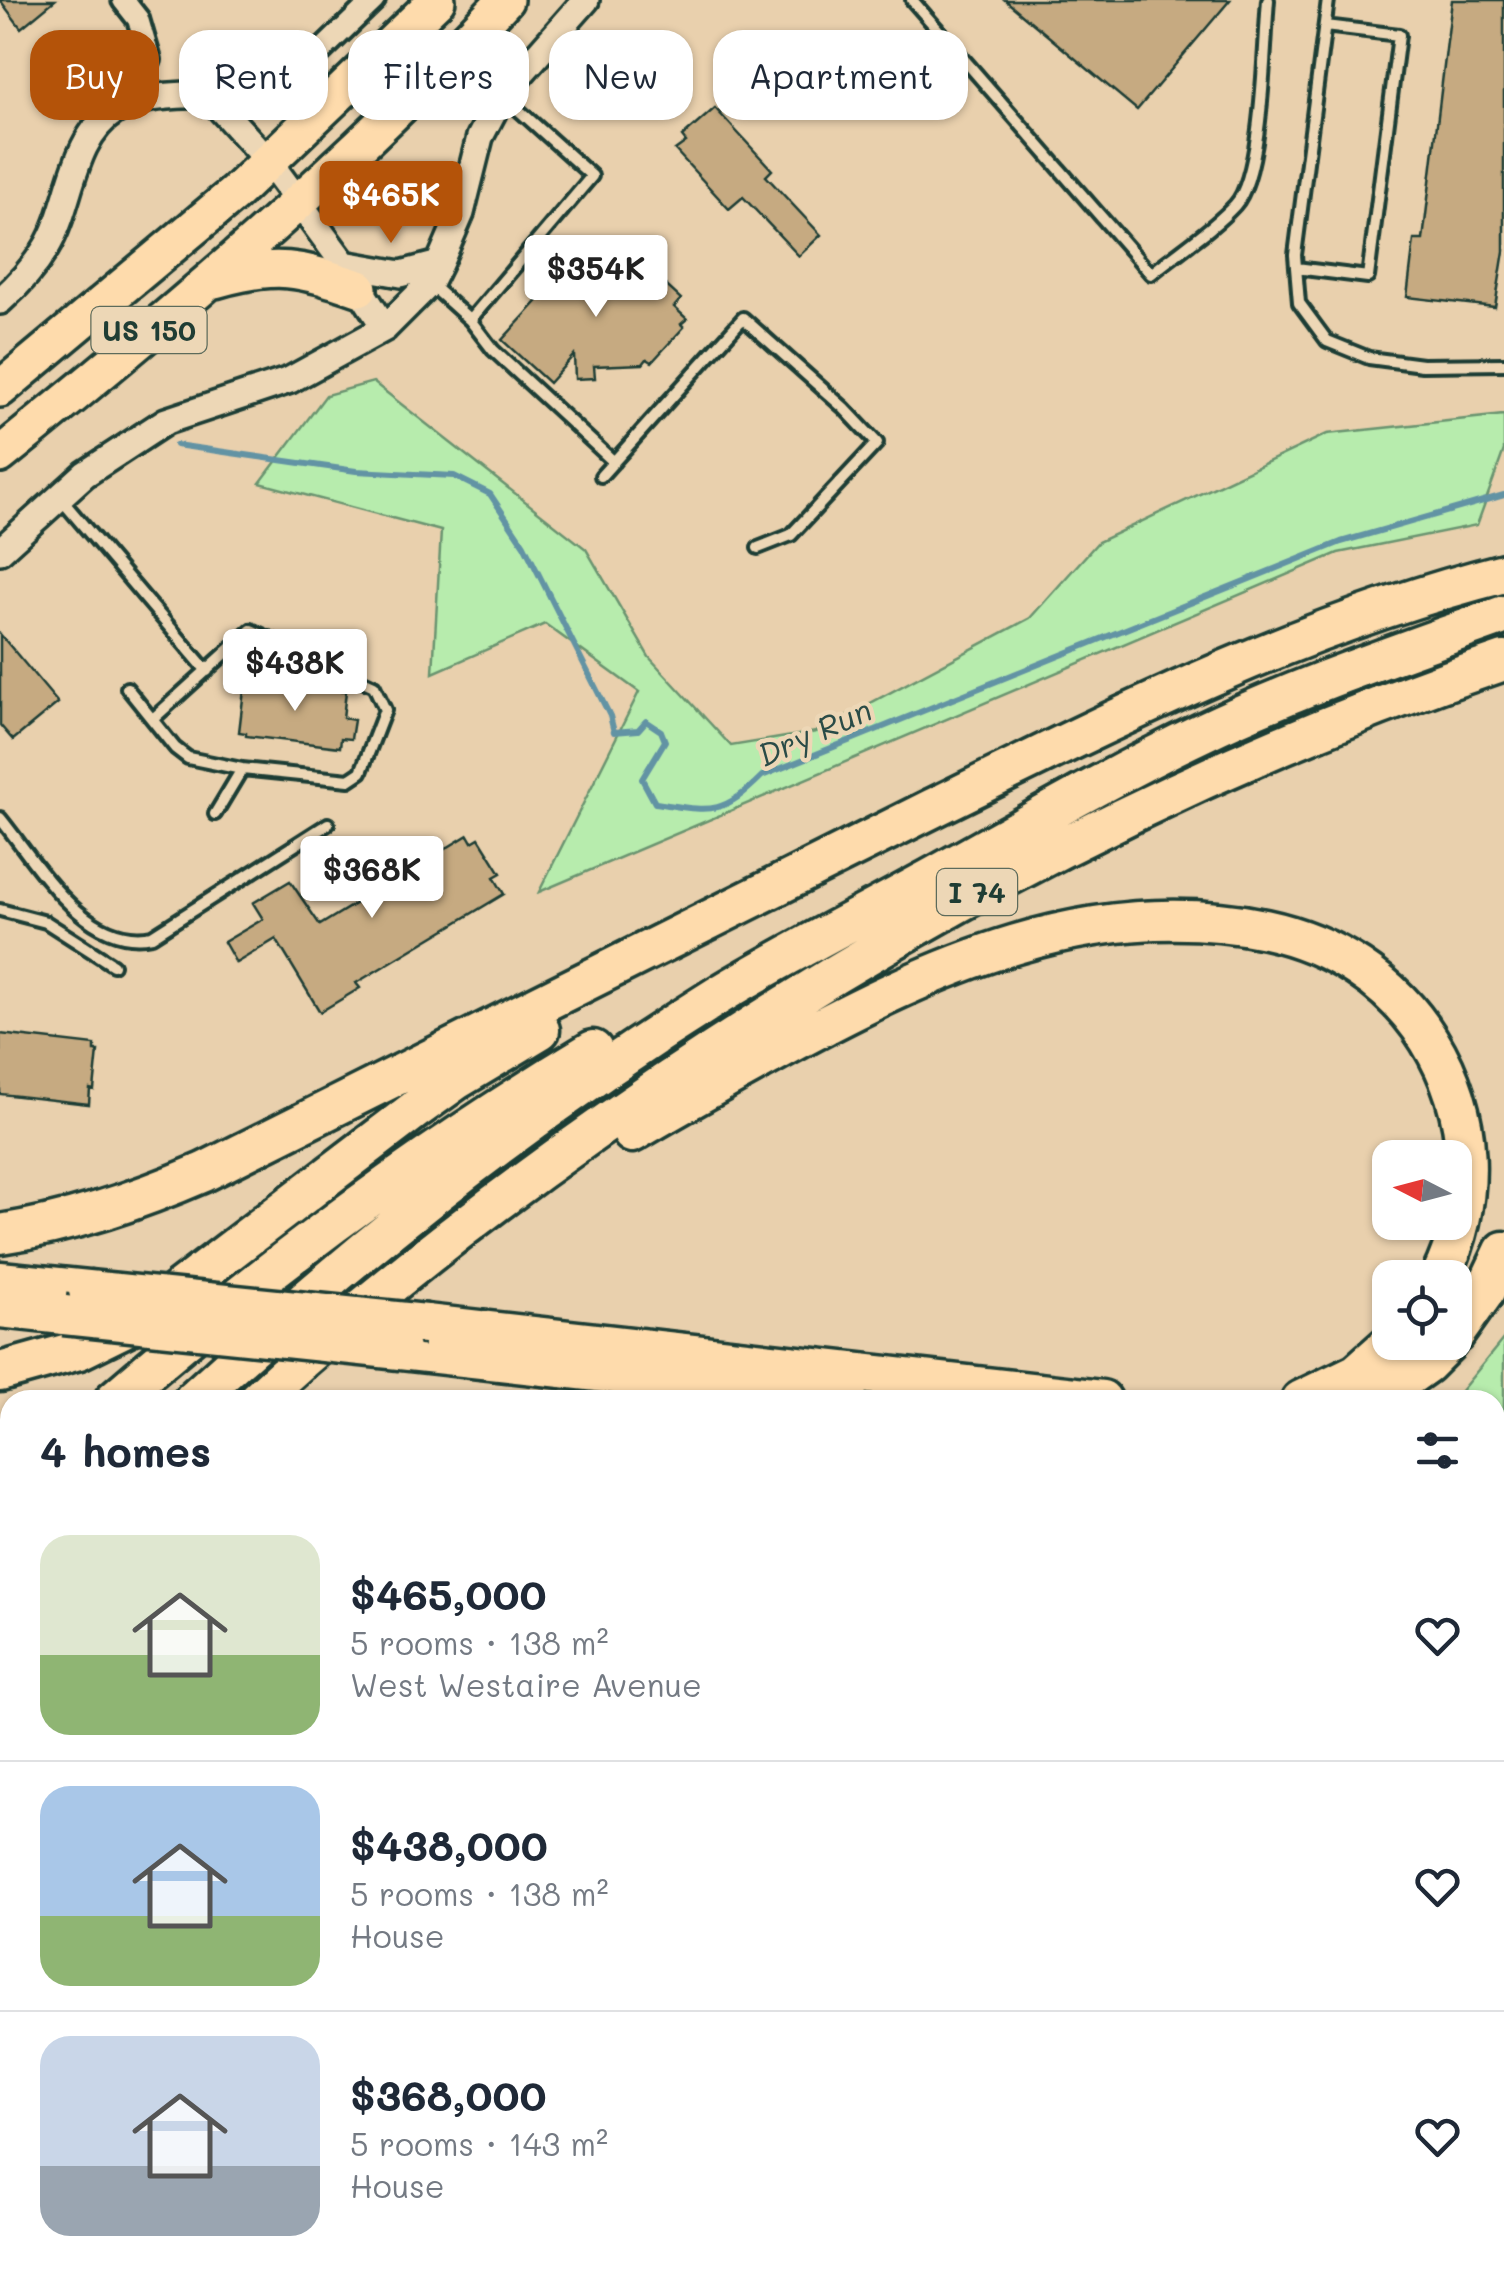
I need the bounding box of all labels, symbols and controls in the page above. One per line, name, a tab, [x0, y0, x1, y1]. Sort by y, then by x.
chip: Buy	[30, 30, 159, 120]
chip: Rent	[179, 30, 328, 120]
chip: Filters	[348, 30, 529, 120]
chip: New	[549, 30, 693, 120]
chip: Apartment	[713, 30, 968, 120]
pin: $465K	[321, 161, 461, 246]
text: $465K	[341, 172, 441, 214]
pin: $354K	[526, 235, 666, 320]
text: $354K	[546, 246, 646, 288]
road number: US 150	[92, 307, 206, 353]
pin: $438K	[225, 629, 365, 714]
text: $438K	[245, 640, 345, 682]
water label: Dry Run	[750, 687, 878, 776]
pin: $368K	[302, 836, 442, 921]
text: $368K	[322, 847, 422, 889]
road number: I 74	[937, 869, 1017, 915]
north arrow	[1372, 1140, 1472, 1240]
map controls	[1372, 1140, 1472, 1360]
button: locate	[1372, 1260, 1472, 1360]
text: 4 homes	[40, 1423, 211, 1478]
icon: filters	[1410, 1423, 1465, 1478]
text: $465,000	[350, 1566, 546, 1621]
icon: home	[120, 1575, 240, 1695]
icon: heart	[1410, 1608, 1465, 1663]
text: 5 rooms · 138 m²	[350, 1621, 609, 1663]
text: West Westaire Avenue	[350, 1663, 702, 1705]
text: $438,000	[350, 1817, 548, 1872]
icon: home	[120, 1826, 240, 1946]
icon: heart	[1410, 1859, 1465, 1914]
text: 5 rooms · 138 m²	[350, 1872, 609, 1914]
text: House	[350, 1914, 445, 1956]
text: $368,000	[350, 2067, 547, 2122]
icon: home	[120, 2076, 240, 2196]
icon: heart	[1410, 2109, 1465, 2164]
text: 5 rooms · 143 m²	[350, 2122, 608, 2164]
text: House	[350, 2164, 445, 2206]

